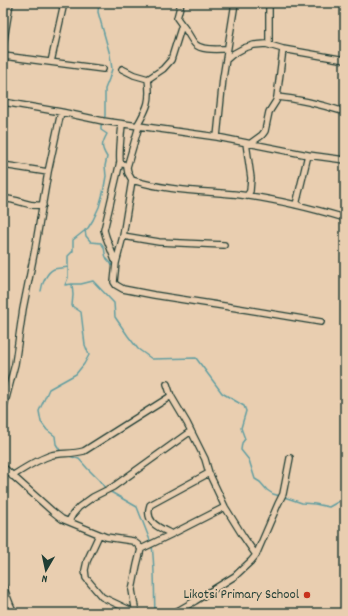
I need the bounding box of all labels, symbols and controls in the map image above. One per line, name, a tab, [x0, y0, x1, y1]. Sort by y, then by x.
north arrow	[26, 550, 66, 590]
text: N	[40, 569, 49, 586]
place label: Likotsi Primary School	[184, 585, 300, 605]
marker: Likotsi Primary School	[302, 590, 312, 600]

